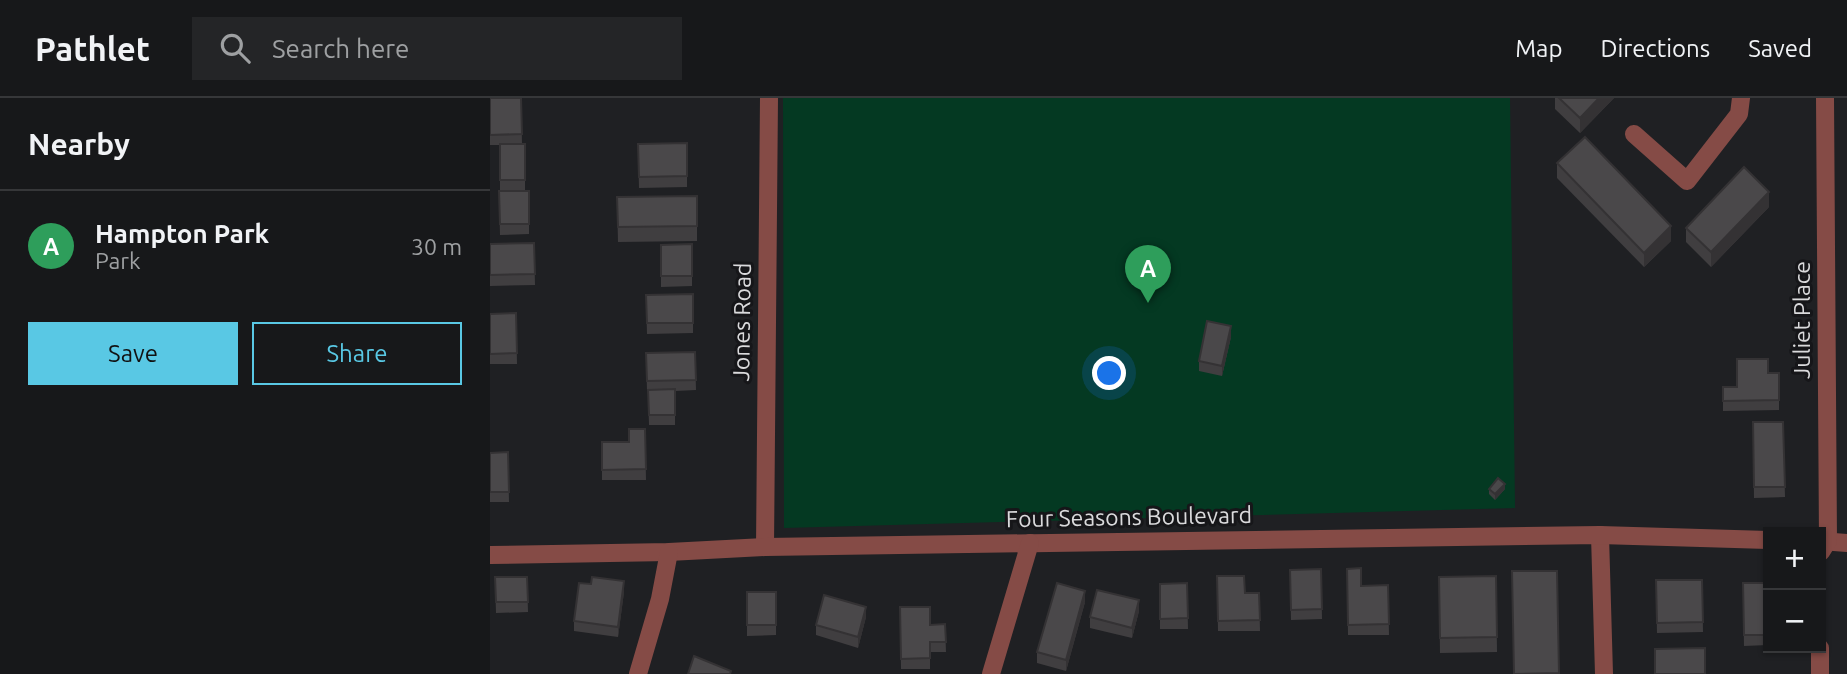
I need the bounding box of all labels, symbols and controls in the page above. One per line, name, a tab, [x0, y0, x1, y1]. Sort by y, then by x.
search box	[192, 17, 682, 80]
icon: search	[216, 29, 254, 67]
text: Pathlet	[35, 30, 150, 67]
text: Search here	[272, 34, 409, 63]
text: Map	[1515, 35, 1562, 62]
text: Directions	[1600, 35, 1710, 62]
text: Saved	[1748, 35, 1812, 62]
text: Nearby	[28, 127, 130, 161]
text: Hampton Park	[95, 219, 269, 248]
text: A	[43, 234, 59, 259]
text: 30 m	[411, 234, 462, 259]
pin: A	[1125, 245, 1171, 303]
text: Park	[95, 248, 141, 273]
street label: Juliet Place	[1789, 261, 1814, 379]
street label: Jones Road	[728, 262, 755, 382]
button: Save	[28, 322, 238, 385]
button: Share	[252, 322, 462, 385]
your location	[1092, 356, 1126, 390]
street label: Four Seasons Boulevard	[1006, 502, 1252, 531]
map controls	[1763, 527, 1826, 653]
button: +	[1763, 527, 1826, 590]
button: −	[1763, 590, 1826, 653]

